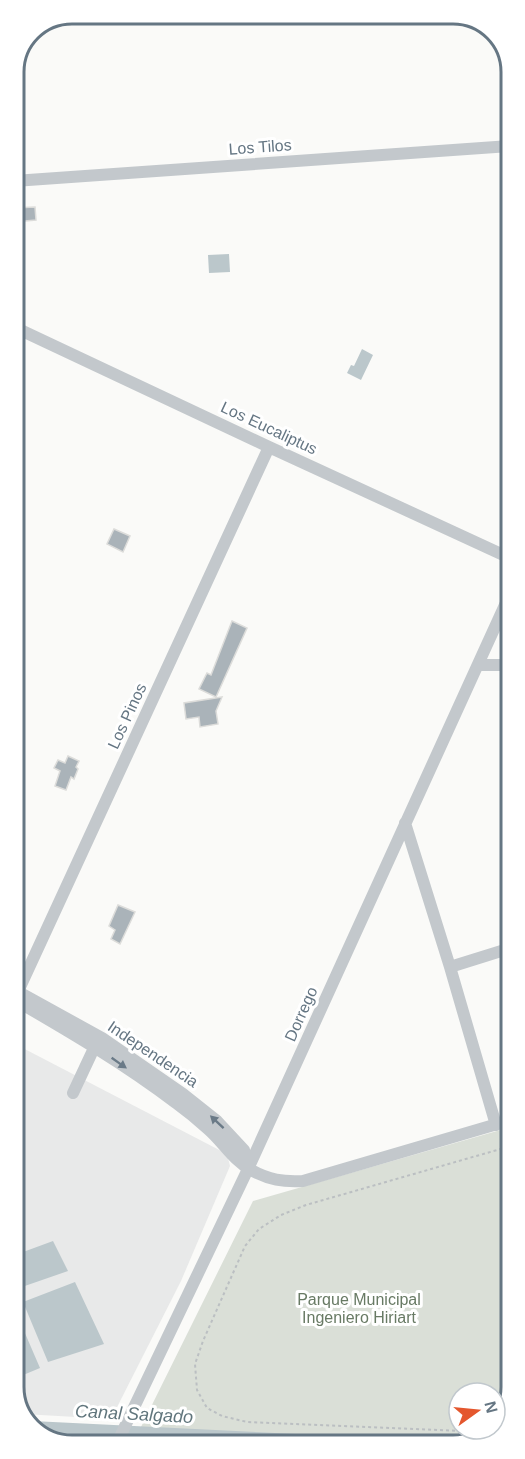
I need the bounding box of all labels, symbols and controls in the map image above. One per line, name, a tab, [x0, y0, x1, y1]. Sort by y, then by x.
street label: Los Tilos	[228, 136, 292, 158]
street label: Los Eucaliptus	[218, 398, 320, 458]
street label: Los Pinos	[104, 681, 150, 751]
street label: Dorrego	[281, 984, 321, 1044]
street label: Independencia	[105, 1018, 201, 1090]
one-way arrow	[110, 1057, 126, 1069]
one-way arrow	[209, 1115, 224, 1129]
park label: Parque Municipal Ingeniero Hiriart	[297, 1291, 421, 1326]
north arrow	[447, 1381, 507, 1441]
text: N	[481, 1399, 501, 1415]
water label: Canal Salgado	[75, 1401, 193, 1427]

